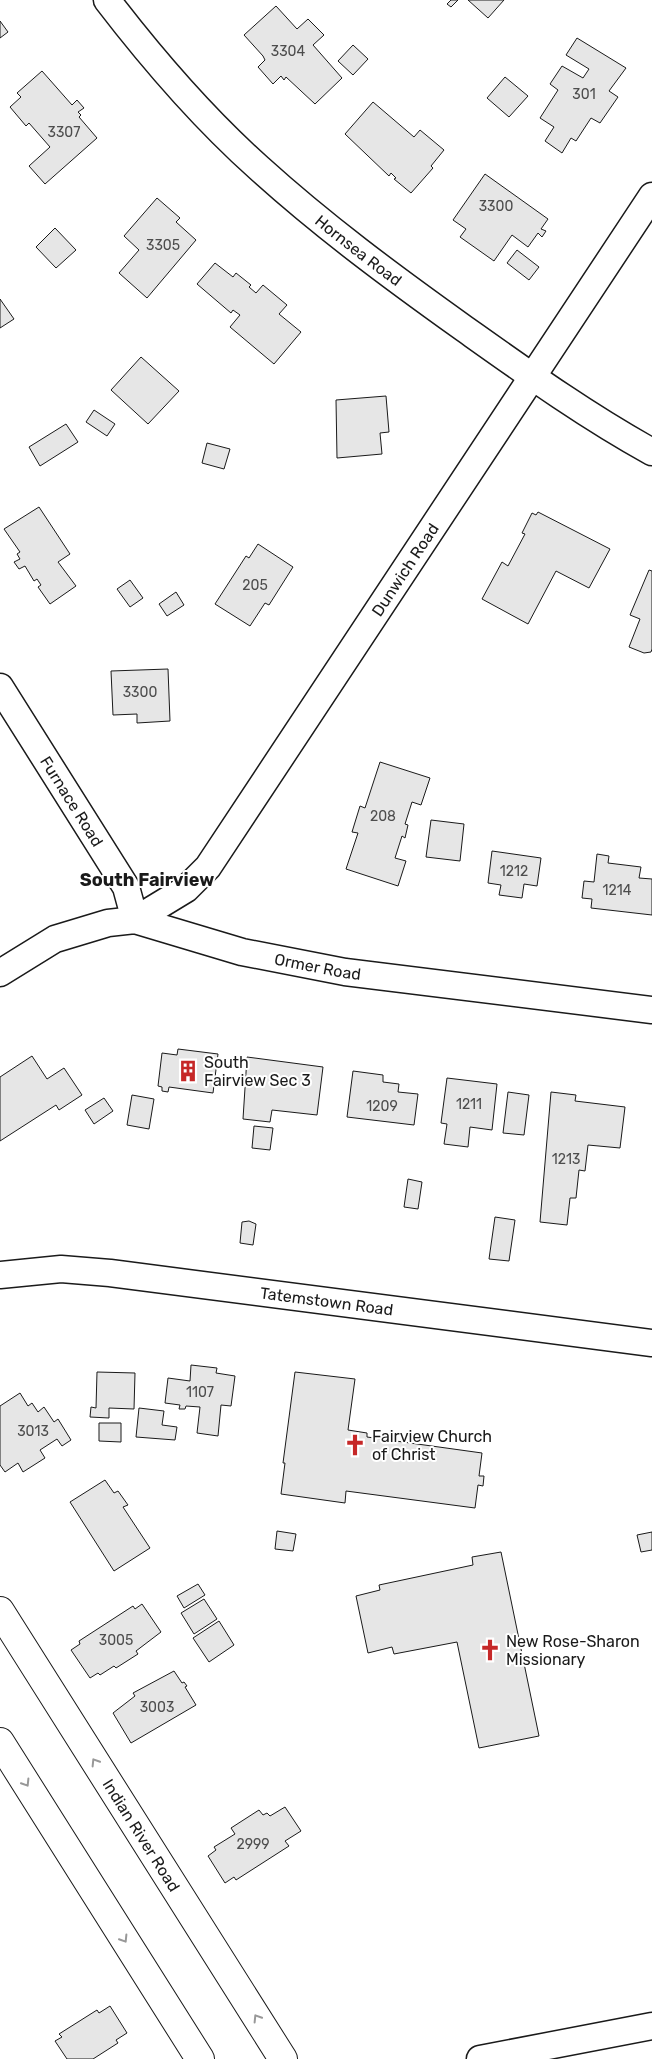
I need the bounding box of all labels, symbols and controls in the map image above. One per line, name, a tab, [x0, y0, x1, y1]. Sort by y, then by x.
house number: 3304	[271, 43, 306, 60]
house number: 301	[572, 86, 596, 103]
house number: 3307	[48, 124, 80, 141]
house number: 3300	[479, 198, 513, 215]
street label: Hornsea Road	[311, 211, 406, 290]
house number: 3305	[146, 237, 180, 254]
street label: Dunwich Road	[367, 520, 442, 620]
house number: 205	[242, 577, 268, 594]
house number: 3300	[123, 684, 157, 701]
street label: Furnace Road	[36, 753, 107, 850]
house number: 208	[370, 808, 396, 825]
house number: 1212	[500, 863, 528, 880]
district label: South Fairview	[80, 869, 214, 891]
house number: 1214	[603, 882, 632, 899]
street label: Ormer Road	[273, 949, 362, 983]
place label: South Fairview Sec 3	[204, 1053, 311, 1090]
building icon: South Fairview Sec 3	[175, 1058, 201, 1084]
house number: 1211	[456, 1096, 482, 1113]
house number: 1209	[366, 1098, 398, 1115]
house number: 1213	[552, 1151, 580, 1168]
street label: Tatemstown Road	[259, 1283, 394, 1319]
house number: 1107	[186, 1384, 214, 1401]
house number: 3013	[17, 1423, 49, 1440]
place label: Fairview Church of Christ	[372, 1427, 492, 1464]
church icon: Fairview Church of Christ	[342, 1432, 368, 1458]
house number: 3005	[99, 1632, 133, 1649]
place label: New Rose-Sharon Missionary	[506, 1632, 640, 1669]
church icon: New Rose-Sharon Missionary	[477, 1637, 503, 1663]
house number: 3003	[140, 1699, 174, 1716]
one-way arrow	[92, 1758, 102, 1767]
street label: Indian River Road	[99, 1775, 184, 1895]
one-way arrow	[20, 1778, 29, 1787]
house number: 2999	[236, 1836, 270, 1853]
one-way arrow	[118, 1934, 128, 1943]
one-way arrow	[254, 2014, 263, 2023]

